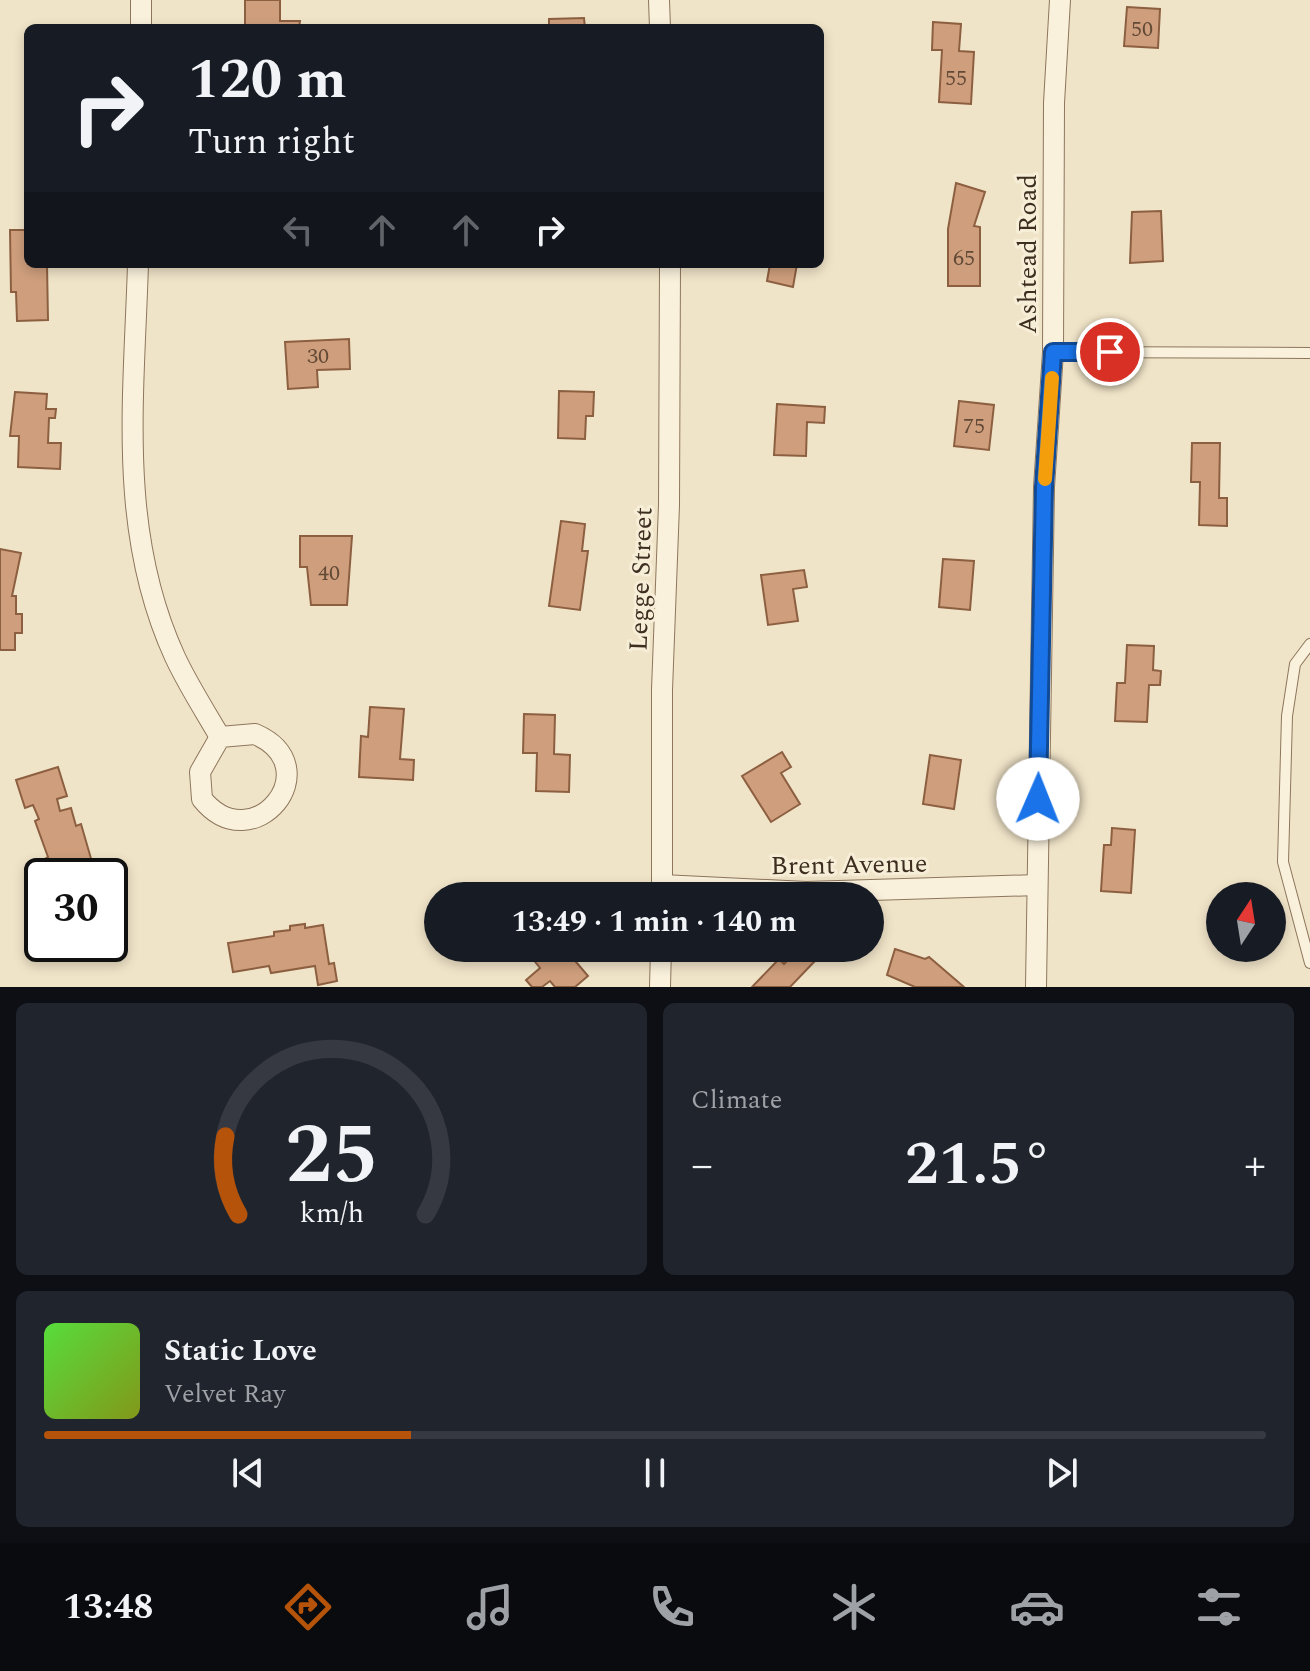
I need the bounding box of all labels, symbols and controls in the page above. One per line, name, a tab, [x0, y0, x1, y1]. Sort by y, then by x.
house number: 50	[1131, 13, 1153, 46]
text: 120 m	[188, 38, 347, 123]
icon: right	[56, 56, 160, 160]
house number: 55	[945, 62, 967, 95]
text: Turn right	[188, 115, 355, 170]
street label: Ashtead Road	[1008, 174, 1048, 334]
icon: left	[276, 208, 320, 252]
icon: ahead	[360, 208, 404, 252]
icon: ahead	[444, 208, 488, 252]
icon: right	[528, 208, 572, 252]
house number: 65	[953, 242, 975, 275]
pin	[1076, 318, 1144, 386]
icon: arrive	[1088, 330, 1132, 374]
house number: 30	[307, 340, 329, 373]
house number: 75	[963, 410, 985, 443]
street label: Legge Street	[618, 506, 663, 652]
house number: 40	[318, 557, 340, 590]
position arrow	[996, 757, 1080, 841]
street label: Brent Avenue	[770, 844, 928, 886]
speed limit sign: 30	[24, 858, 128, 962]
north arrow	[1206, 882, 1286, 962]
map controls	[1206, 882, 1286, 962]
text: 13:49 · 1 min · 140 m	[511, 899, 797, 945]
text: Climate	[691, 1080, 782, 1120]
text: 25	[285, 1093, 378, 1220]
text: 21.5°	[905, 1119, 1052, 1211]
text: −	[691, 1132, 713, 1199]
text: +	[1244, 1132, 1266, 1199]
text: km/h	[299, 1192, 364, 1235]
text: Static Love	[164, 1328, 317, 1374]
text: Velvet Ray	[164, 1374, 285, 1414]
icon: previous	[226, 1451, 270, 1495]
icon: pause	[633, 1451, 677, 1495]
icon: next	[1040, 1451, 1084, 1495]
icon: directions	[280, 1579, 336, 1635]
icon: music	[462, 1579, 518, 1635]
icon: phone	[644, 1579, 700, 1635]
icon: climate	[826, 1579, 882, 1635]
icon: car	[1009, 1579, 1065, 1635]
icon: filters	[1191, 1579, 1247, 1635]
text: 13:48	[63, 1580, 154, 1635]

